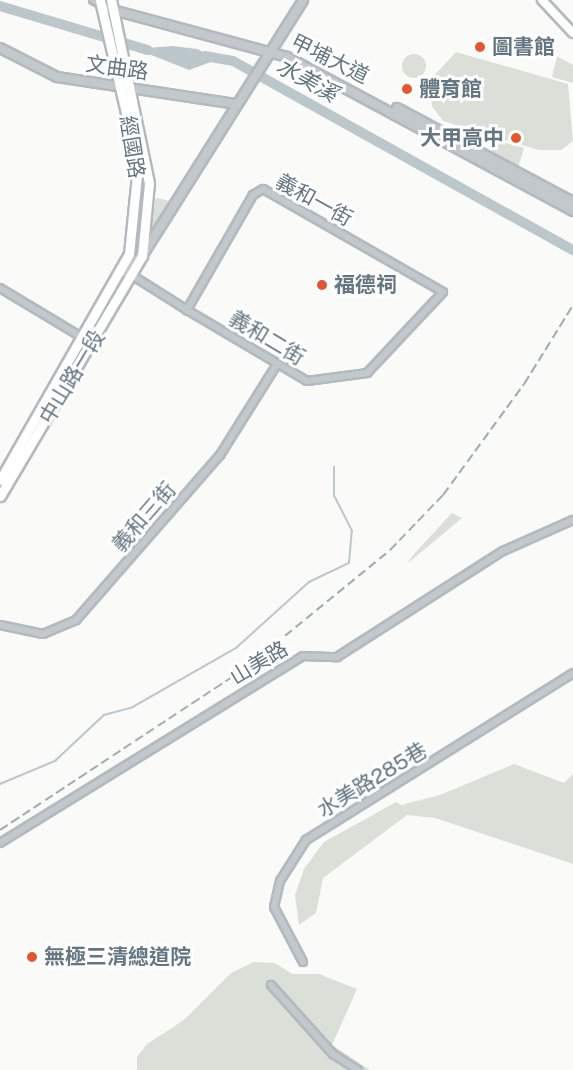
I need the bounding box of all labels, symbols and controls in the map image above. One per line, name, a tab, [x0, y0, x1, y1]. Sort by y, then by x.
street label: 甲埔大道	[287, 29, 373, 89]
place label: 圖書館	[492, 34, 555, 60]
marker: 圖書館	[473, 40, 487, 54]
street label: 文曲路	[84, 51, 150, 85]
water label: 水美溪	[272, 52, 342, 108]
place label: 體育館	[419, 76, 482, 102]
marker: 體育館	[400, 82, 414, 96]
street label: 經國路	[115, 114, 149, 180]
place label: 大甲高中	[420, 125, 504, 151]
marker: 大甲高中	[509, 131, 523, 145]
street label: 義和一街	[271, 169, 357, 231]
place label: 福德祠	[334, 272, 397, 298]
marker: 福德祠	[315, 278, 329, 292]
street label: 義和二街	[225, 306, 309, 370]
street label: 中山路一段	[34, 326, 110, 428]
street label: 義和三街	[107, 477, 181, 557]
street label: 山美路	[226, 636, 292, 690]
street label: 水美路285巷	[313, 737, 431, 823]
place label: 無極三清總道院	[44, 944, 191, 970]
marker: 無極三清總道院	[25, 950, 39, 964]

